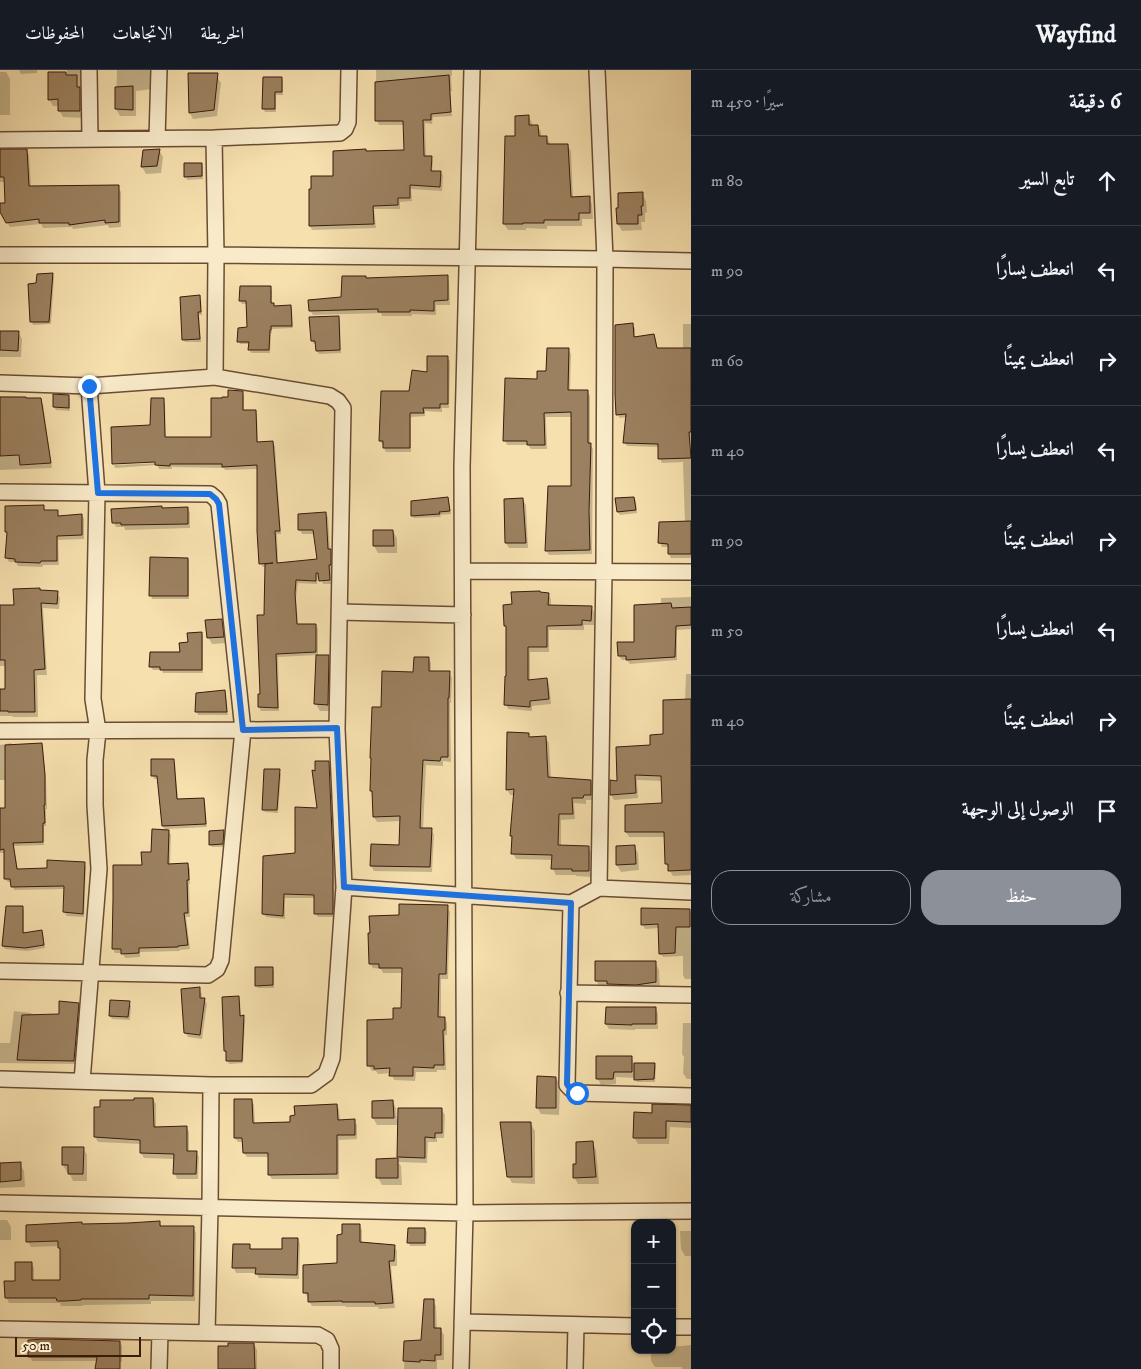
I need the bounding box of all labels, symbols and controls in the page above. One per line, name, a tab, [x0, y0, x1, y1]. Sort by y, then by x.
text: Wayfind	[1036, 20, 1116, 50]
text: المحفوظات	[25, 23, 84, 45]
text: الاتجاهات	[112, 23, 172, 45]
text: الخريطة	[200, 23, 244, 45]
text: 6 دقيقة	[1069, 89, 1121, 115]
text: سيرًا · 450 m	[711, 92, 784, 112]
icon: ahead	[1093, 167, 1121, 195]
text: تابع السير	[1020, 168, 1074, 191]
text: 80 m	[711, 171, 743, 191]
icon: left	[1093, 257, 1121, 285]
text: انعطف يسارًا	[996, 258, 1074, 281]
text: 90 m	[711, 261, 743, 281]
icon: right	[1093, 347, 1121, 375]
text: انعطف يمينًا	[1004, 348, 1074, 371]
text: 60 m	[711, 351, 743, 371]
route end	[78, 375, 101, 398]
icon: left	[1093, 437, 1121, 465]
text: انعطف يسارًا	[996, 438, 1074, 461]
text: 40 m	[711, 441, 744, 461]
icon: right	[1093, 527, 1121, 555]
text: انعطف يمينًا	[1004, 528, 1074, 551]
text: 90 m	[711, 531, 743, 551]
icon: left	[1093, 617, 1121, 645]
text: انعطف يسارًا	[996, 618, 1074, 641]
text: 50 m	[711, 621, 743, 641]
icon: right	[1093, 707, 1121, 735]
text: انعطف يمينًا	[1004, 708, 1074, 731]
text: 40 m	[711, 711, 744, 731]
icon: arrive	[1093, 797, 1121, 825]
text: الوصول إلى الوجهة	[962, 798, 1074, 821]
button: مشاركة	[711, 870, 911, 925]
button: حفظ	[921, 870, 1121, 925]
route start	[566, 1082, 589, 1105]
map controls	[631, 1219, 676, 1354]
button: +	[631, 1219, 676, 1264]
button: −	[631, 1264, 676, 1309]
button: locate	[631, 1309, 676, 1354]
scale bar	[15, 1334, 141, 1357]
text: 50 m	[22, 1337, 50, 1355]

